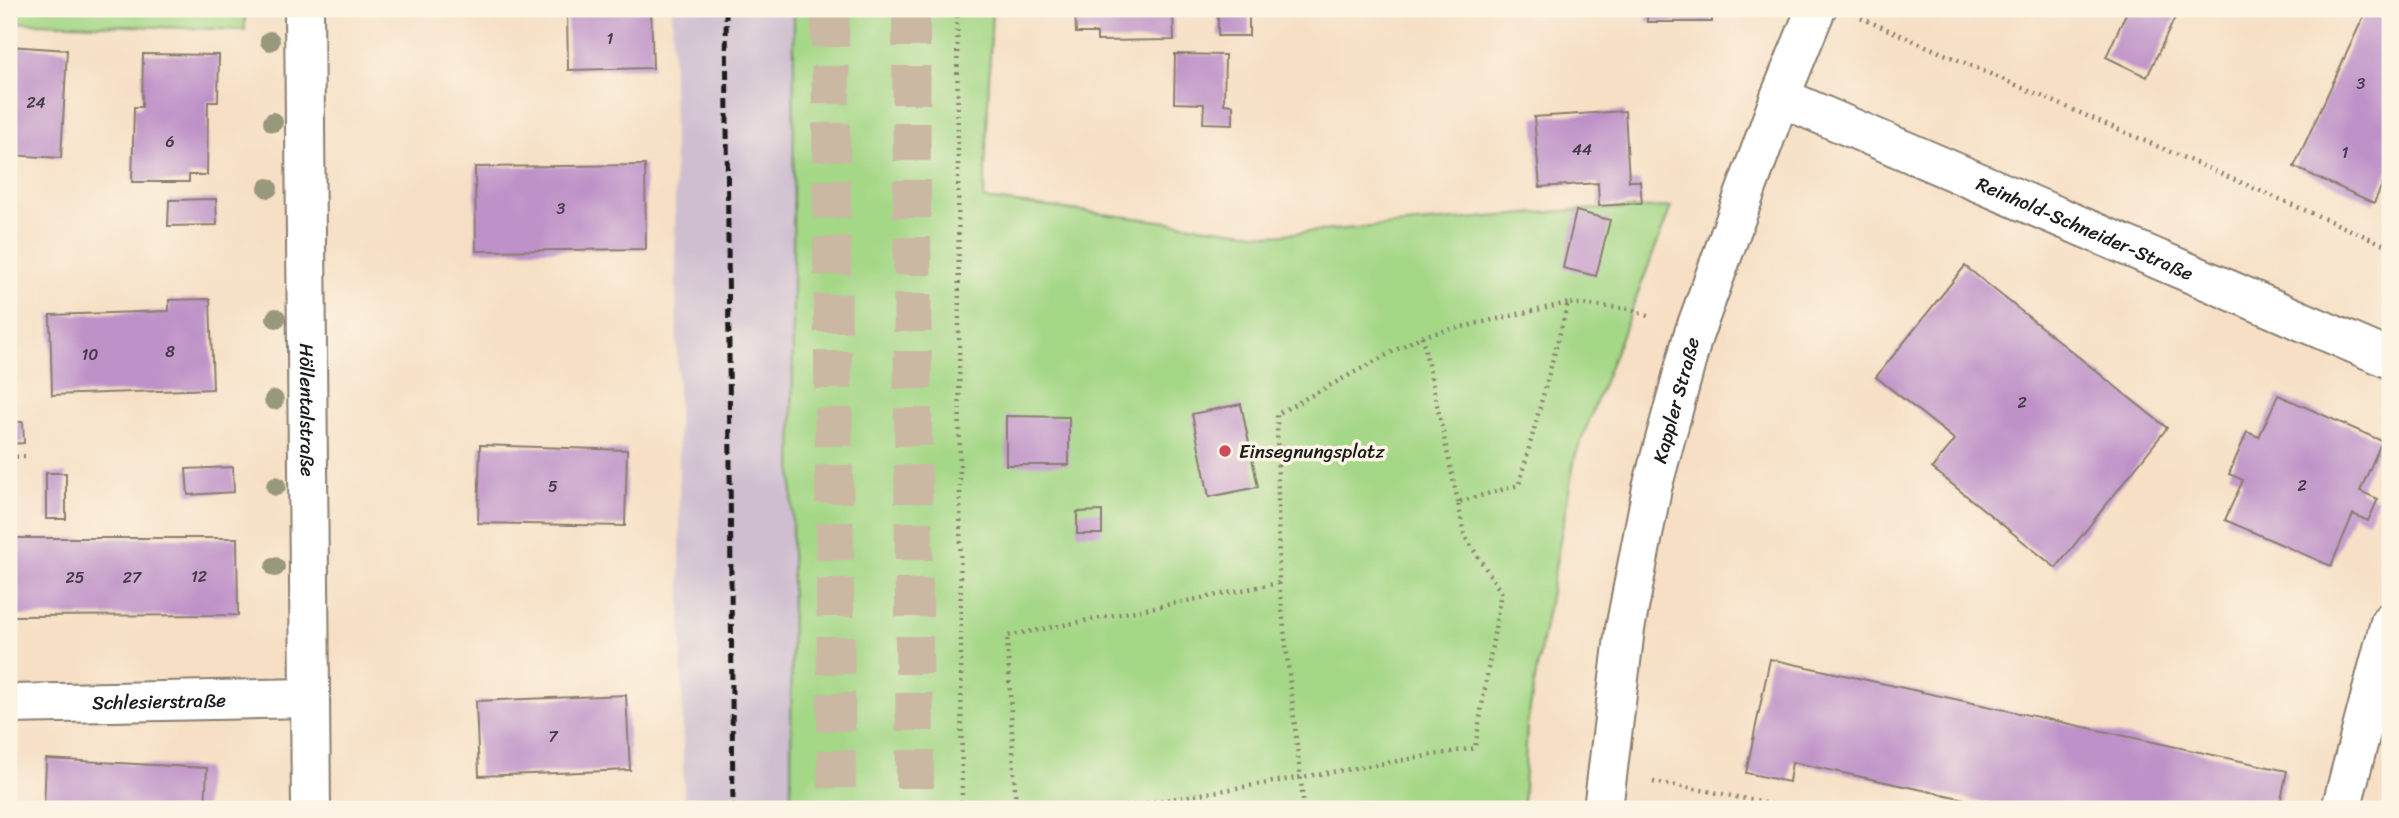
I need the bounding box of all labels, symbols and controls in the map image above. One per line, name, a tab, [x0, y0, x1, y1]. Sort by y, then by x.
house number: 1	[607, 24, 614, 53]
house number: 3	[2357, 69, 2366, 98]
house number: 24	[26, 88, 46, 117]
house number: 6	[165, 127, 175, 156]
house number: 44	[1572, 135, 1592, 164]
house number: 1	[2342, 138, 2349, 167]
street label: Reinhold-Schneider-Straße	[1971, 167, 2199, 289]
house number: 3	[557, 194, 566, 223]
street label: Kappler Straße	[1643, 333, 1709, 467]
house number: 8	[165, 337, 175, 366]
house number: 10	[82, 340, 98, 369]
street label: Höllentalstraße	[290, 343, 325, 477]
house number: 2	[2017, 388, 2027, 417]
place label: Einsegnungsplatz	[1239, 435, 1385, 468]
marker: Einsegnungsplatz	[1217, 443, 1233, 459]
house number: 2	[2297, 471, 2307, 500]
house number: 5	[548, 472, 558, 501]
house number: 12	[191, 562, 207, 591]
house number: 25	[65, 563, 85, 592]
house number: 27	[123, 563, 142, 592]
street label: Schlesierstraße	[92, 683, 226, 719]
house number: 7	[548, 722, 558, 751]

